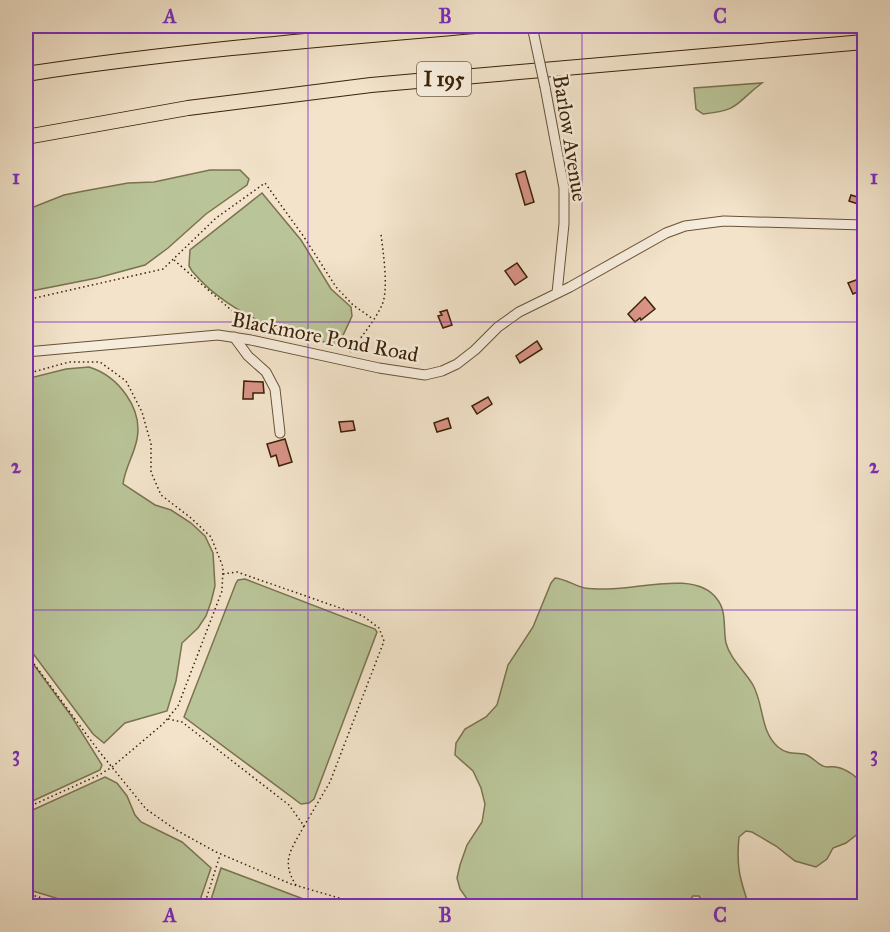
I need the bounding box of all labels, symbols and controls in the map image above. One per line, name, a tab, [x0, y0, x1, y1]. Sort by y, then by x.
text: A	[161, 4, 177, 28]
text: B	[438, 4, 452, 28]
text: C	[713, 4, 727, 28]
road number: I 195	[417, 62, 471, 96]
street label: Barlow Avenue	[547, 73, 593, 204]
text: 1	[12, 165, 20, 189]
text: 1	[870, 165, 878, 189]
street label: Blackmore Pond Road	[229, 306, 421, 368]
text: 2	[11, 454, 22, 478]
text: 2	[869, 454, 880, 478]
text: 3	[12, 742, 20, 767]
text: 3	[870, 742, 878, 767]
text: A	[161, 903, 177, 927]
text: B	[438, 903, 452, 927]
text: C	[713, 903, 727, 927]

